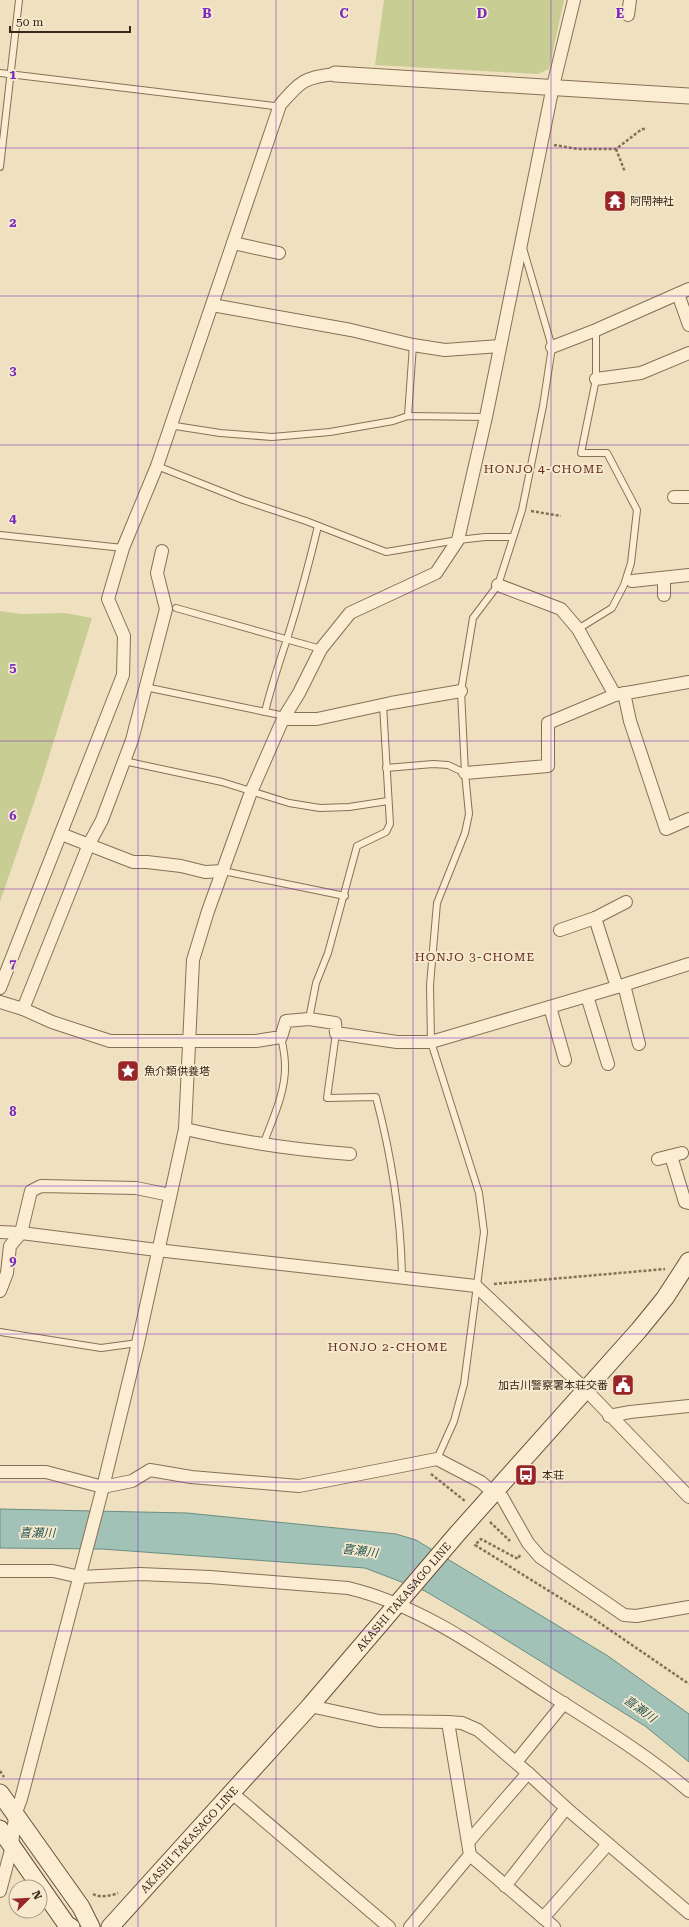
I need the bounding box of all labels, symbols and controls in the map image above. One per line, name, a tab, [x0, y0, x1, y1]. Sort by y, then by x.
text: B	[202, 6, 212, 21]
text: C	[339, 6, 349, 21]
text: D	[477, 6, 487, 21]
text: E	[616, 6, 624, 21]
scale bar	[10, 8, 130, 34]
text: 50 m	[16, 15, 43, 29]
text: 1	[9, 67, 17, 82]
temple icon: 阿閇神社	[602, 188, 628, 214]
place label: 阿閇神社	[630, 195, 674, 208]
text: 2	[9, 215, 17, 230]
text: 3	[9, 363, 17, 378]
district label: HONJO 4-CHOME	[484, 462, 604, 476]
text: 4	[9, 511, 17, 526]
text: 5	[9, 660, 17, 675]
text: 6	[9, 808, 17, 823]
district label: HONJO 3-CHOME	[415, 950, 535, 964]
text: 7	[9, 956, 17, 971]
place icon: 魚介類供養塔	[115, 1058, 141, 1084]
place label: 魚介類供養塔	[144, 1065, 210, 1078]
text: 8	[9, 1104, 17, 1119]
text: 9	[9, 1253, 17, 1268]
district label: HONJO 2-CHOME	[328, 1340, 448, 1354]
public building icon: 加古川警察署本荘交番	[610, 1372, 636, 1398]
place label: 加古川警察署本荘交番	[498, 1379, 608, 1392]
bus stop icon: 本荘	[513, 1462, 539, 1488]
place label: 本荘	[542, 1469, 564, 1482]
water label: 喜瀬川	[19, 1526, 57, 1540]
street label: AKASHI TAKASAGO LINE	[353, 1540, 454, 1654]
water label: 喜瀬川	[341, 1542, 381, 1560]
water label: 喜瀬川	[621, 1693, 660, 1726]
street label: AKASHI TAKASAGO LINE	[138, 1784, 241, 1895]
north arrow	[8, 1879, 48, 1919]
text: N	[29, 1889, 45, 1902]

